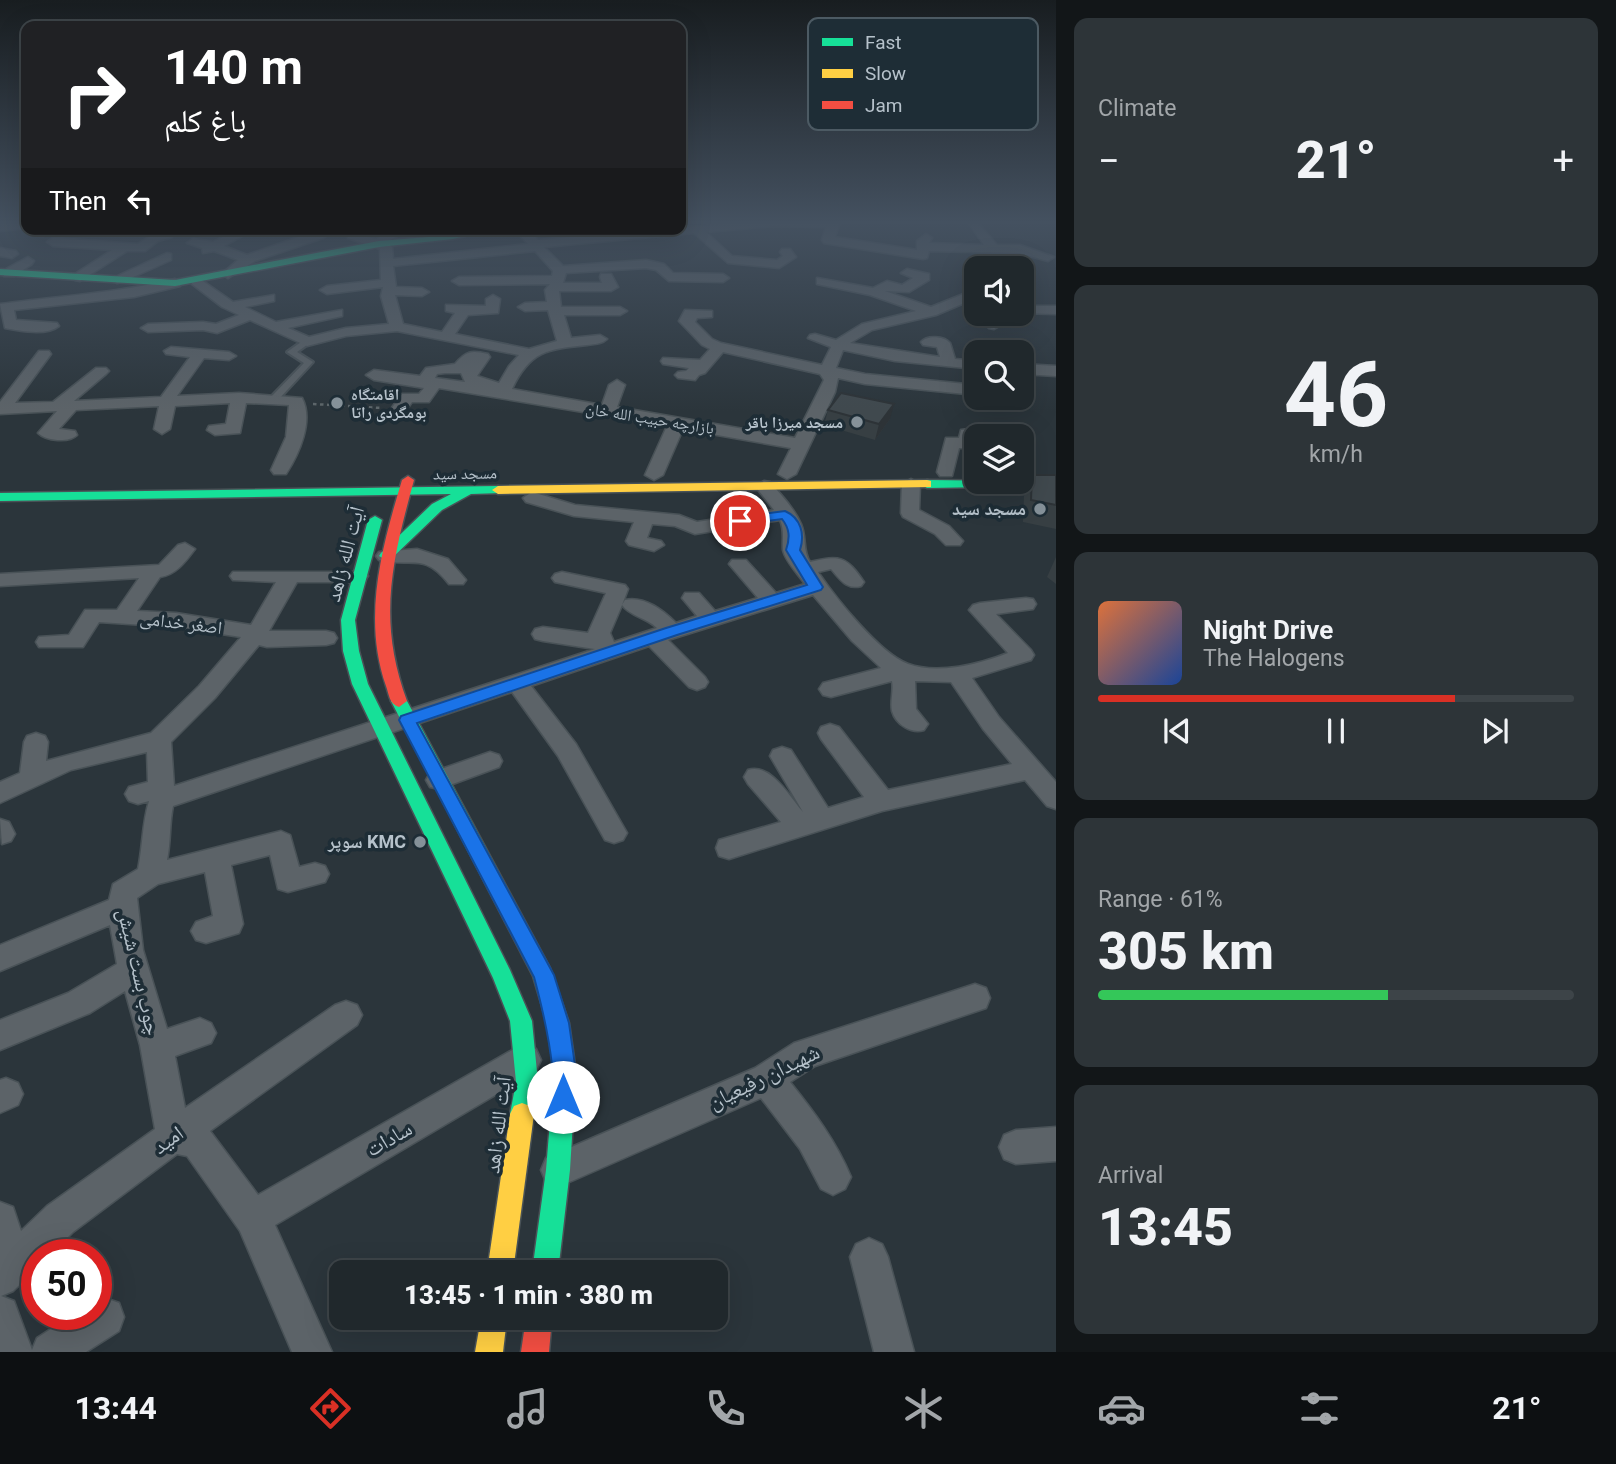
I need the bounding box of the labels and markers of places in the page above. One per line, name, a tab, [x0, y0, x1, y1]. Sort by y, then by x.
place label: اقامتگاه بومگردی راتا	[351, 385, 426, 422]
marker: اقامتگاه بومگردی راتا	[329, 395, 345, 411]
place label: مسجد میرزا باقر	[745, 413, 843, 432]
marker: مسجد میرزا باقر	[849, 414, 865, 430]
pin	[710, 491, 770, 551]
place label: مسجد سید	[952, 498, 1026, 519]
marker: مسجد سید	[1032, 501, 1048, 517]
place label: سوپر KMC	[327, 831, 406, 853]
marker: سوپر KMC	[412, 834, 428, 850]

